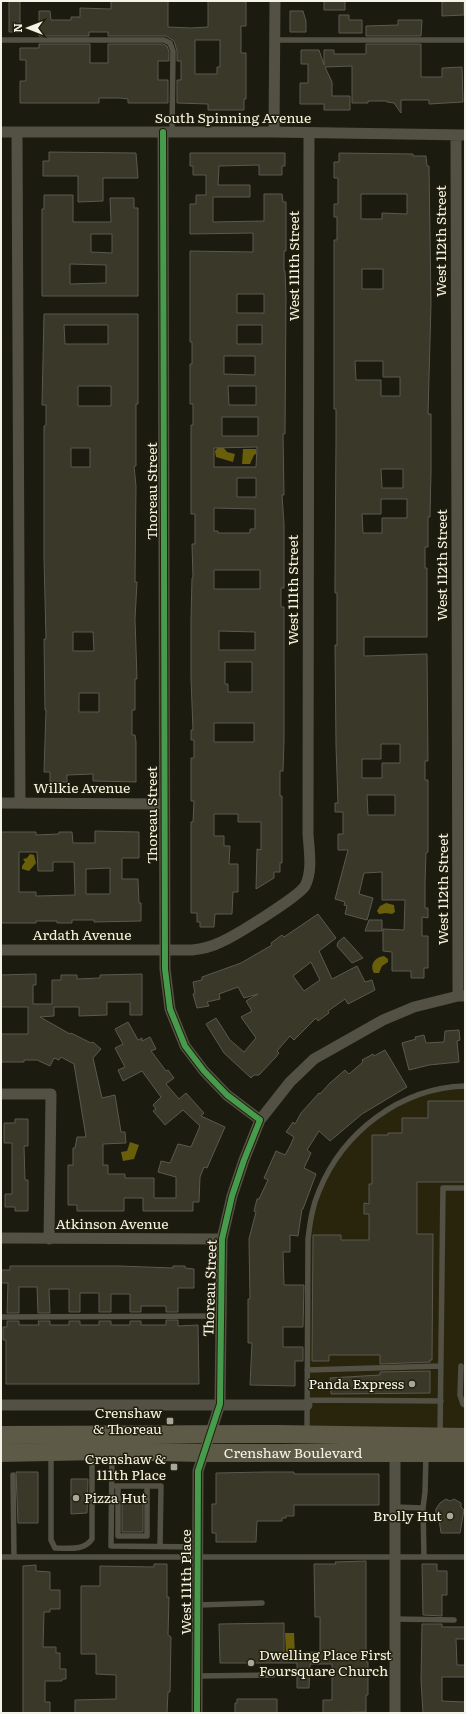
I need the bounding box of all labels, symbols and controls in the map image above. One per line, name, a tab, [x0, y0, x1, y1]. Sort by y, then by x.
north arrow	[8, 8, 48, 48]
text: N	[9, 23, 25, 33]
street label: South Spinning Avenue	[155, 107, 311, 127]
street label: West 112th Street	[430, 185, 450, 297]
street label: West 111th Street	[283, 210, 303, 321]
street label: Thoreau Street	[141, 442, 161, 540]
street label: West 112th Street	[431, 509, 451, 621]
street label: West 111th Street	[282, 534, 302, 645]
street label: Thoreau Street	[141, 766, 161, 864]
street label: Wilkie Avenue	[34, 777, 130, 797]
street label: West 112th Street	[432, 833, 452, 945]
street label: Ardath Avenue	[32, 924, 132, 944]
street label: Atkinson Avenue	[55, 1213, 169, 1233]
street label: Thoreau Street	[197, 1238, 221, 1337]
place label: Panda Express	[309, 1373, 404, 1393]
marker: Panda Express	[407, 1379, 417, 1389]
place label: Crenshaw & Thoreau	[93, 1402, 162, 1438]
marker: Crenshaw & Thoreau	[165, 1416, 175, 1426]
street label: Crenshaw Boulevard	[224, 1442, 363, 1462]
place label: Crenshaw & 111th Place	[85, 1448, 166, 1484]
marker: Crenshaw & 111th Place	[169, 1462, 179, 1472]
place label: Pizza Hut	[84, 1487, 147, 1507]
marker: Pizza Hut	[71, 1493, 81, 1503]
place label: Brolly Hut	[373, 1505, 442, 1525]
marker: Brolly Hut	[445, 1511, 455, 1521]
street label: West 111th Place	[175, 1529, 195, 1635]
place label: Dwelling Place First Foursquare Church	[259, 1644, 392, 1680]
marker: Dwelling Place First Foursquare Church	[246, 1658, 256, 1668]

